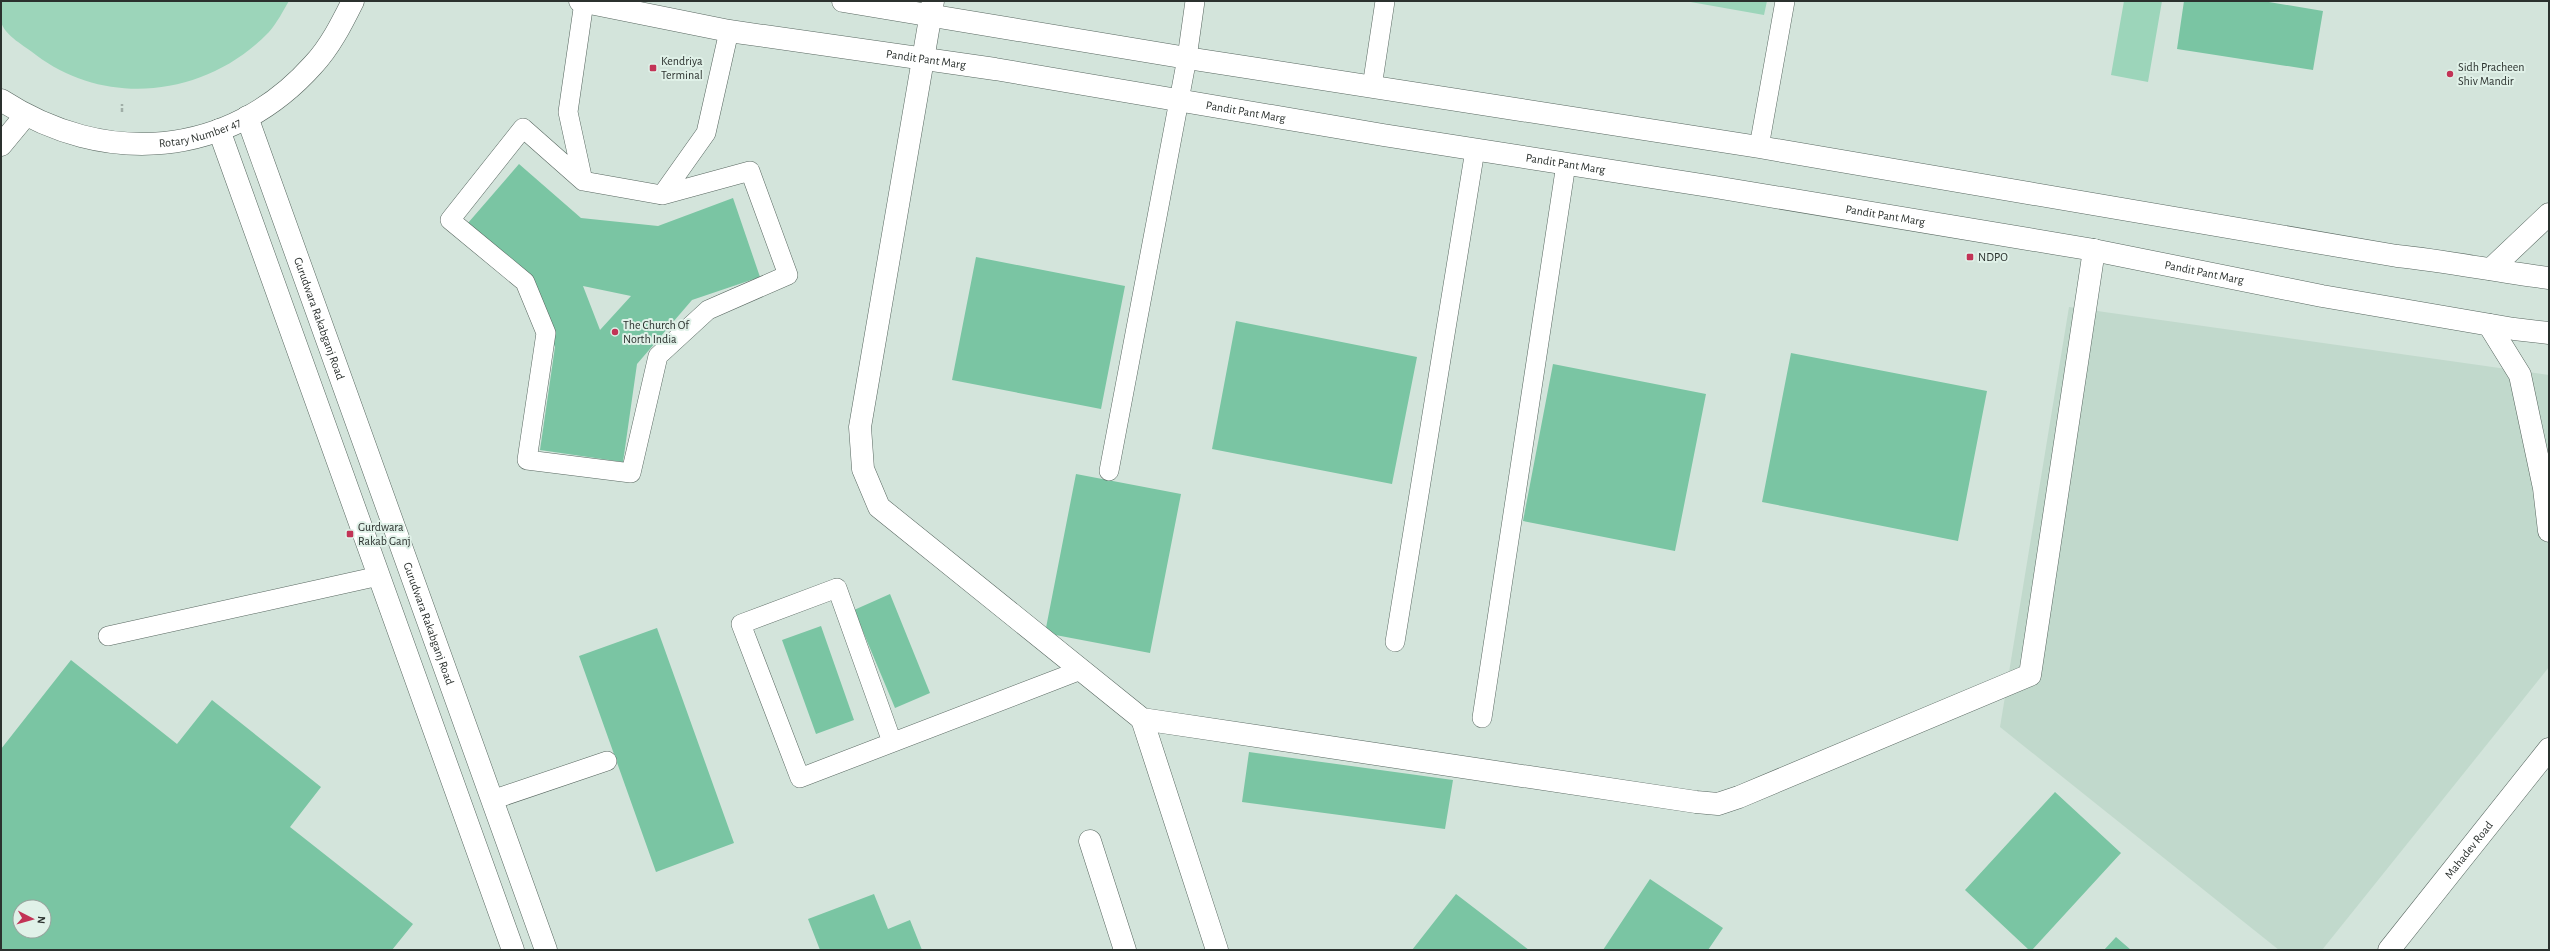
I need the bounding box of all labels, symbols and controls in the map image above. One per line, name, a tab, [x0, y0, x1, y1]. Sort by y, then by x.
street label: Pandit Pant Marg	[885, 48, 967, 71]
place label: Kendriya Terminal	[661, 55, 703, 81]
place label: Sidh Pracheen Shiv Mandir	[2458, 61, 2524, 87]
marker: Kendriya Terminal	[648, 63, 658, 73]
marker: Sidh Pracheen Shiv Mandir	[2445, 69, 2455, 79]
street label: Pandit Pant Marg	[1205, 99, 1287, 124]
street label: Rotary Number 47	[158, 116, 243, 149]
street label: Pandit Pant Marg	[1525, 151, 1606, 176]
street label: Pandit Pant Marg	[1845, 203, 1926, 228]
place label: NDPO	[1978, 251, 2008, 263]
marker: NDPO	[1965, 252, 1975, 262]
street label: Gurudwara Rakabganj Road	[292, 256, 347, 381]
street label: Pandit Pant Marg	[2164, 259, 2245, 286]
place label: The Church Of North India	[623, 319, 690, 345]
marker: The Church Of North India	[610, 327, 620, 337]
place label: Gurdwara Rakab Ganj	[358, 521, 411, 548]
marker: Gurdwara Rakab Ganj	[345, 529, 355, 539]
street label: Gurudwara Rakabganj Road	[401, 561, 456, 686]
street label: Mahadev Road	[2442, 819, 2495, 881]
north arrow	[12, 899, 52, 939]
text: N	[36, 916, 47, 924]

